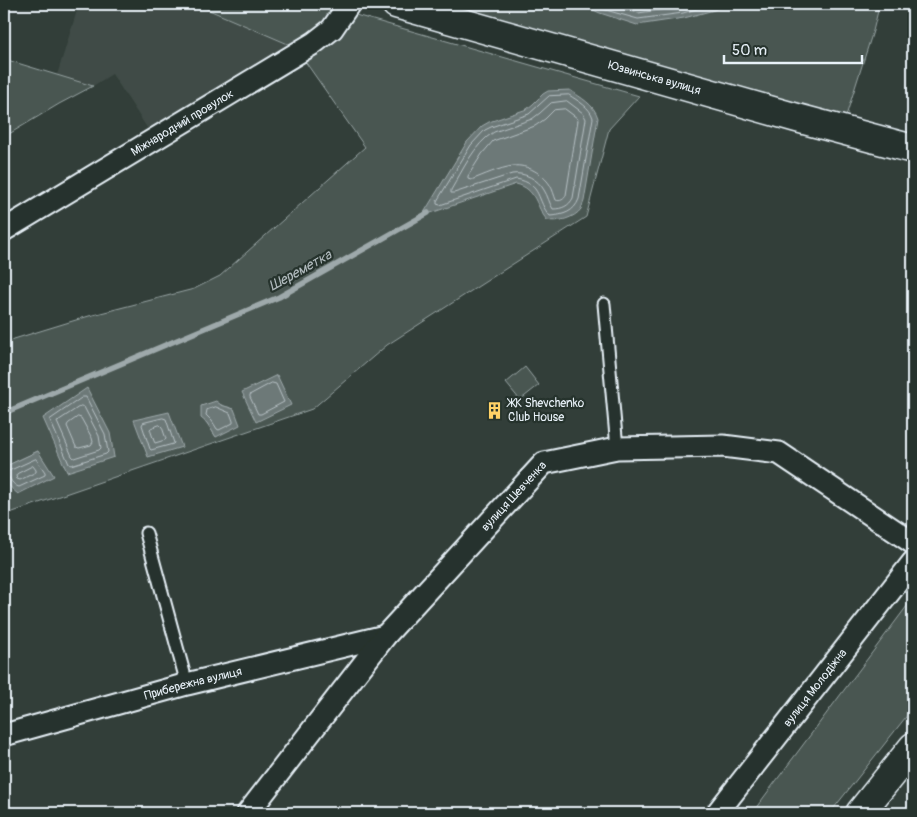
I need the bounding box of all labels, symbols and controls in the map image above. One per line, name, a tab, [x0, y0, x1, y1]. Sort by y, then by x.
scale bar	[724, 32, 862, 64]
text: 50 m	[732, 41, 767, 60]
street label: Юзвинська вулиця	[607, 58, 703, 98]
street label: Міжнародний провулок	[128, 86, 236, 160]
water label: Шереметка	[266, 246, 336, 295]
place label: ЖК Shevchenko Club House	[506, 396, 585, 425]
building icon: ЖК Shevchenko Club House	[484, 400, 504, 420]
street label: вулиця Шевченка	[478, 458, 550, 534]
street label: вулиця Молодіжна	[780, 646, 851, 730]
street label: Прибережна вулиця	[143, 664, 244, 704]

